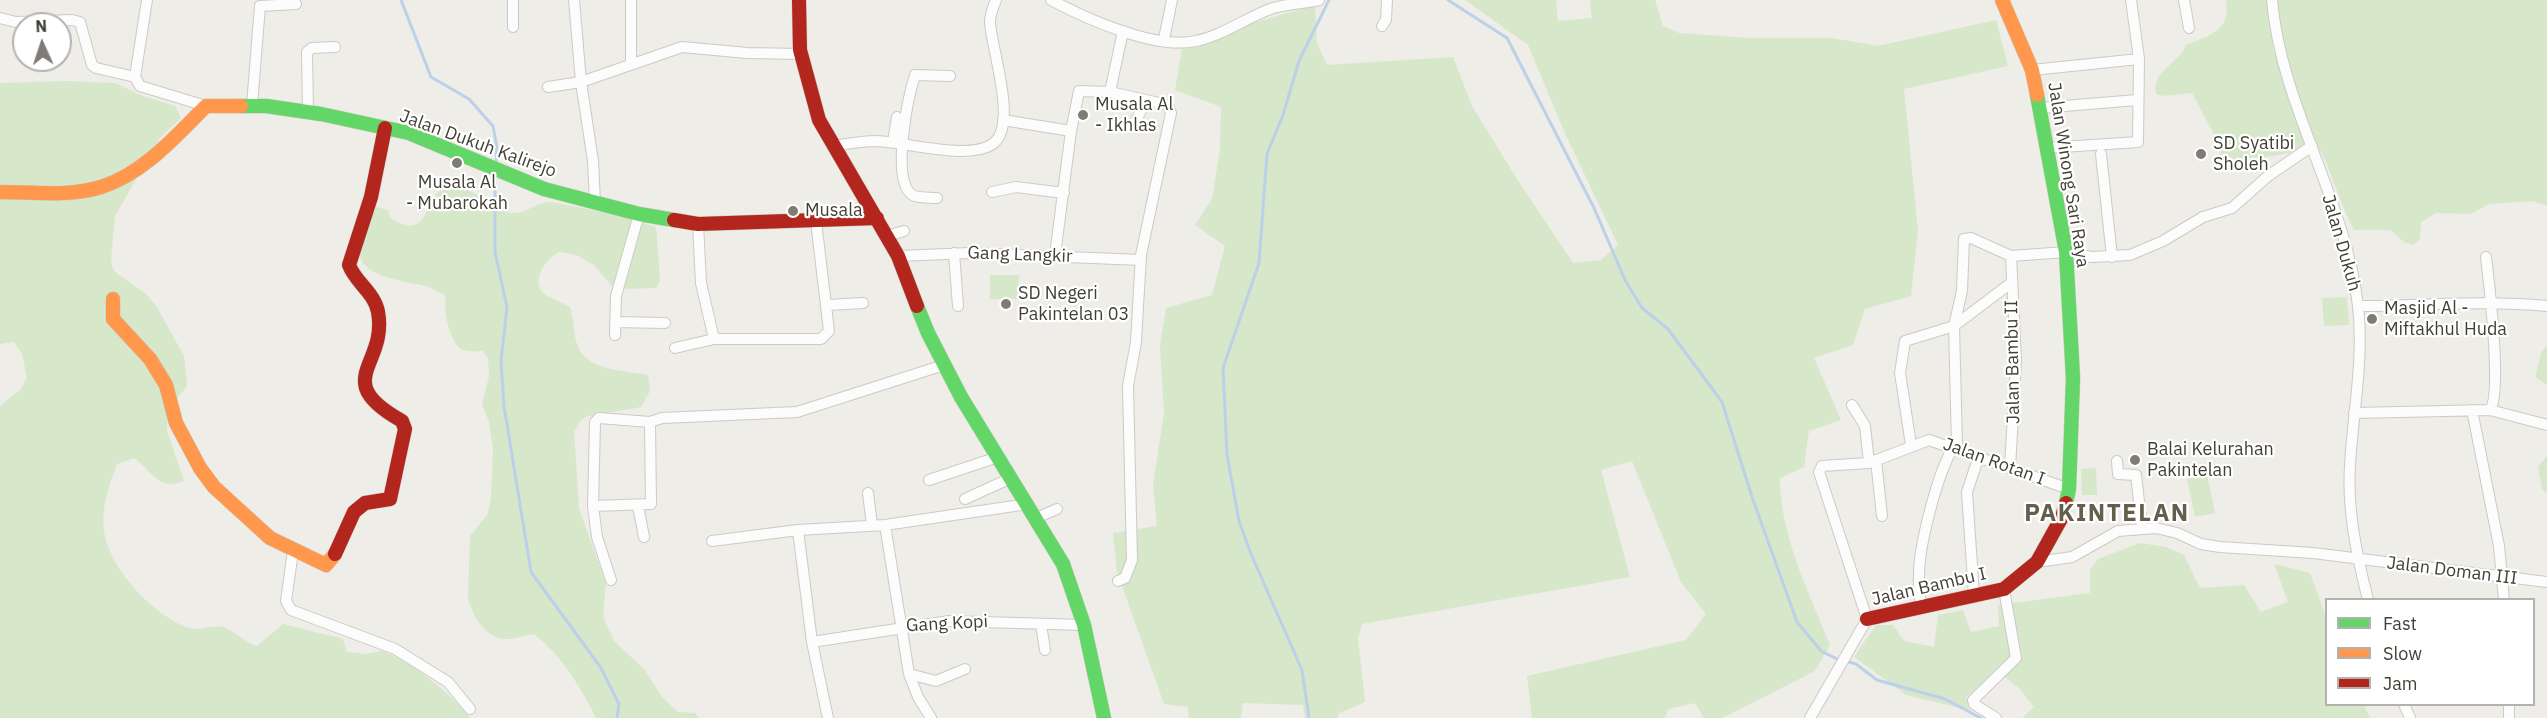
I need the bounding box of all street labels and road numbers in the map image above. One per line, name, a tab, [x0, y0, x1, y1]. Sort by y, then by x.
street label: Jalan Winong Sari Raya	[2043, 81, 2093, 269]
street label: Jalan Dukuh Kalirejo	[397, 106, 559, 182]
street label: Jalan Dukuh	[2317, 192, 2365, 294]
street label: Gang Langkir	[967, 242, 1073, 268]
street label: Jalan Bambu II	[2001, 300, 2025, 424]
street label: Jalan Rotan I	[1940, 434, 2048, 490]
street label: Jalan Doman III	[2386, 552, 2518, 590]
street label: Jalan Bambu I	[1870, 563, 1988, 611]
street label: Gang Kopi	[905, 611, 989, 637]

